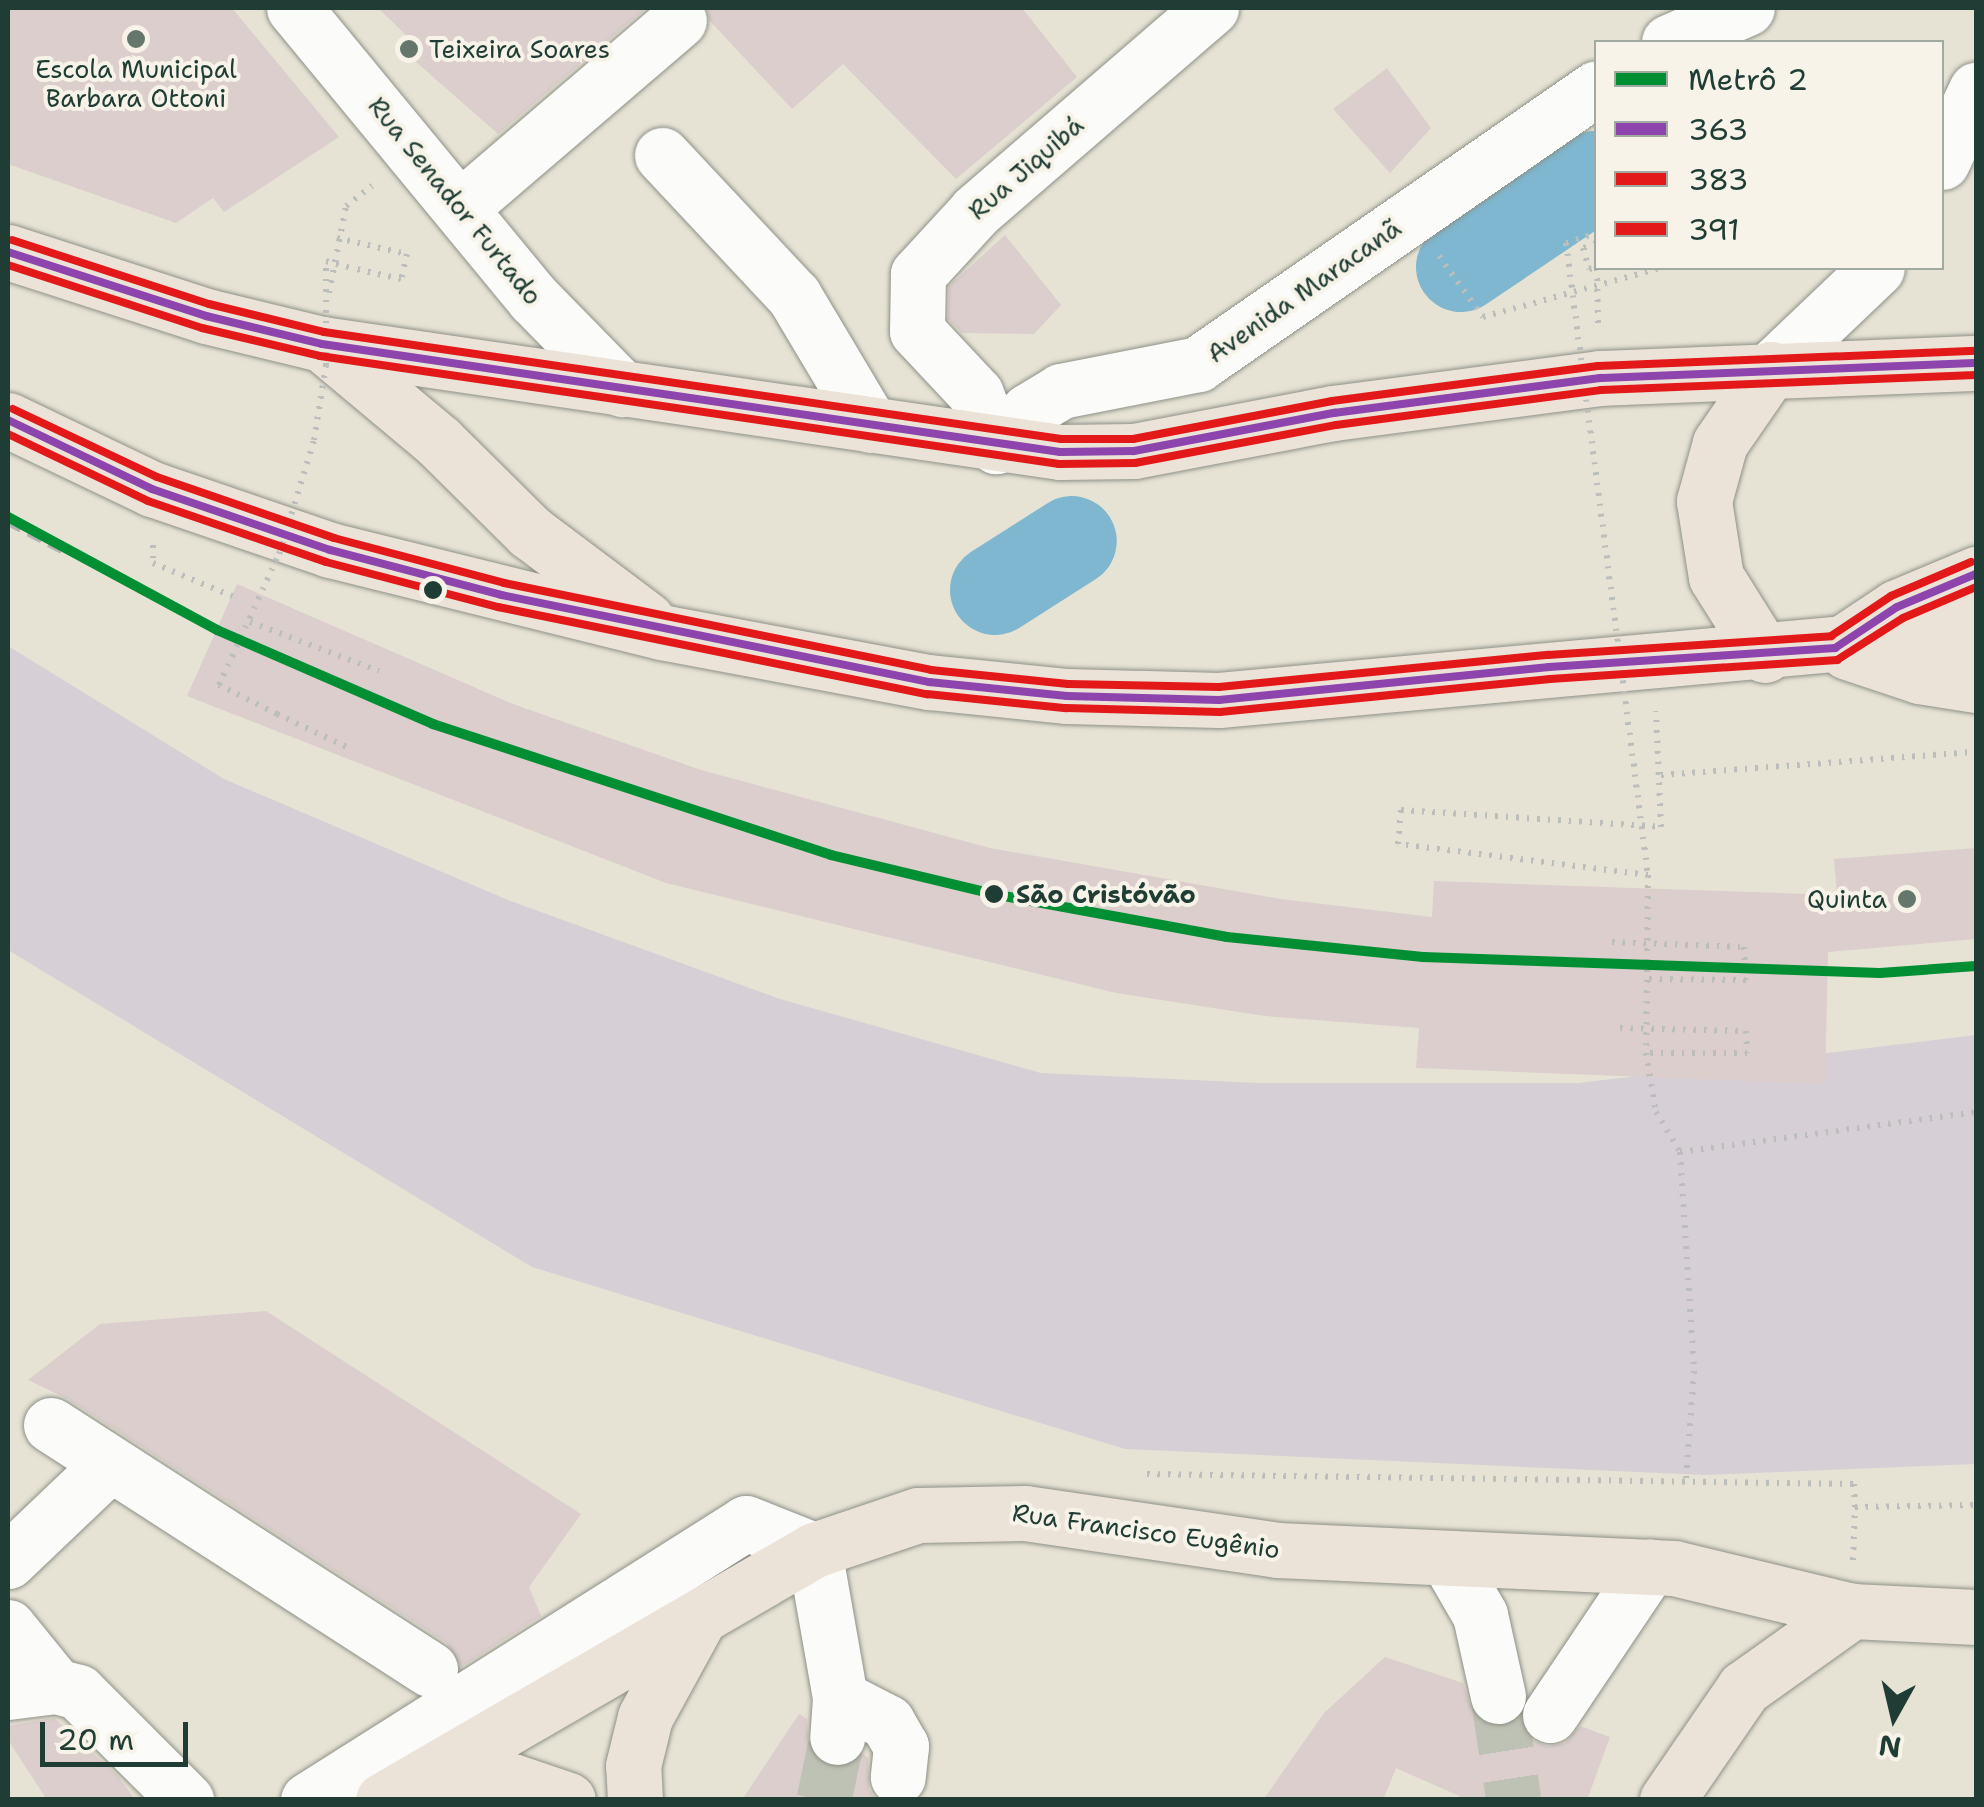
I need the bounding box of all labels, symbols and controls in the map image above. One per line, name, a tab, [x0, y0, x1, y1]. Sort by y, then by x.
marker: Escola Municipal Barbara Ottoni	[125, 28, 147, 50]
place label: Teixeira Soares	[429, 34, 610, 64]
marker: Teixeira Soares	[398, 38, 420, 60]
legend	[1594, 40, 1944, 270]
place label: Escola Municipal Barbara Ottoni	[35, 55, 237, 114]
text: Metrô 2	[1688, 59, 1808, 100]
street label: Rua Senador Furtado	[362, 91, 548, 311]
text: 363	[1688, 109, 1748, 150]
street label: Rua Jiquibá	[962, 110, 1090, 226]
text: 383	[1688, 159, 1749, 200]
text: 391	[1688, 209, 1740, 250]
street label: Avenida Maracanã	[1201, 213, 1407, 369]
unlabelled marker	[423, 580, 443, 600]
place label: São Cristóvão	[1016, 879, 1196, 909]
marker: São Cristóvão	[981, 881, 1007, 907]
place label: Quinta	[1807, 884, 1887, 914]
marker: Quinta	[1896, 888, 1918, 910]
street label: Rua Francisco Eugênio	[1010, 1497, 1282, 1565]
north arrow	[1844, 1667, 1944, 1767]
scale bar	[45, 1702, 192, 1764]
text: 20 m	[57, 1719, 134, 1760]
text: N	[1876, 1726, 1903, 1767]

